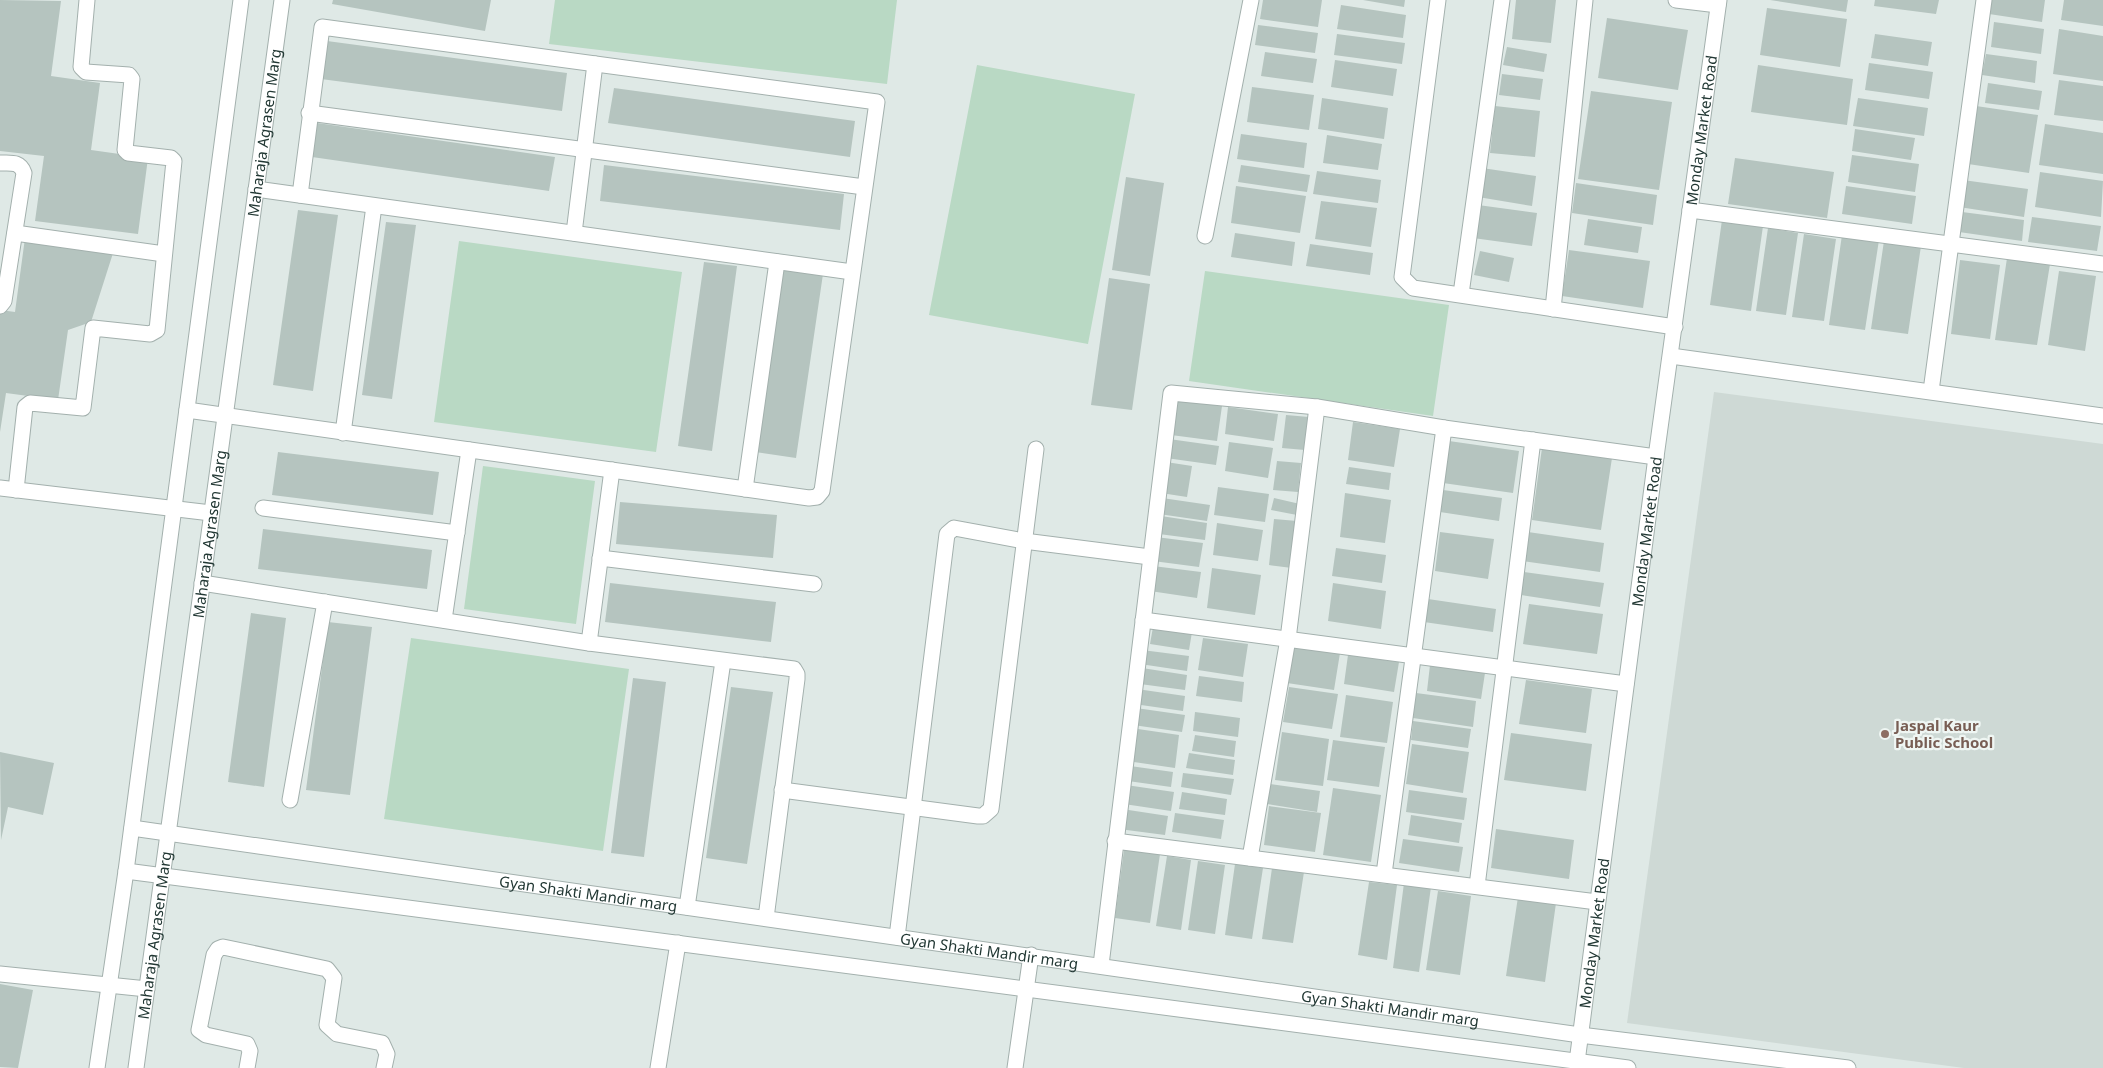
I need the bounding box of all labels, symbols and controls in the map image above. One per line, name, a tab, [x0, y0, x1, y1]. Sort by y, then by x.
street label: Maharaja Agrasen Marg	[242, 47, 285, 218]
street label: Monday Market Road	[1681, 54, 1721, 207]
street label: Maharaja Agrasen Marg	[188, 449, 230, 619]
street label: Monday Market Road	[1627, 455, 1666, 608]
place label: Jaspal Kaur Public School	[1893, 715, 1993, 752]
marker: Jaspal Kaur Public School	[1879, 728, 1891, 740]
street label: Maharaja Agrasen Marg	[133, 850, 176, 1021]
street label: Monday Market Road	[1574, 857, 1614, 1009]
street label: Gyan Shakti Mandir marg	[498, 871, 679, 916]
street label: Gyan Shakti Mandir marg	[899, 928, 1080, 973]
street label: Gyan Shakti Mandir marg	[1300, 985, 1481, 1030]

